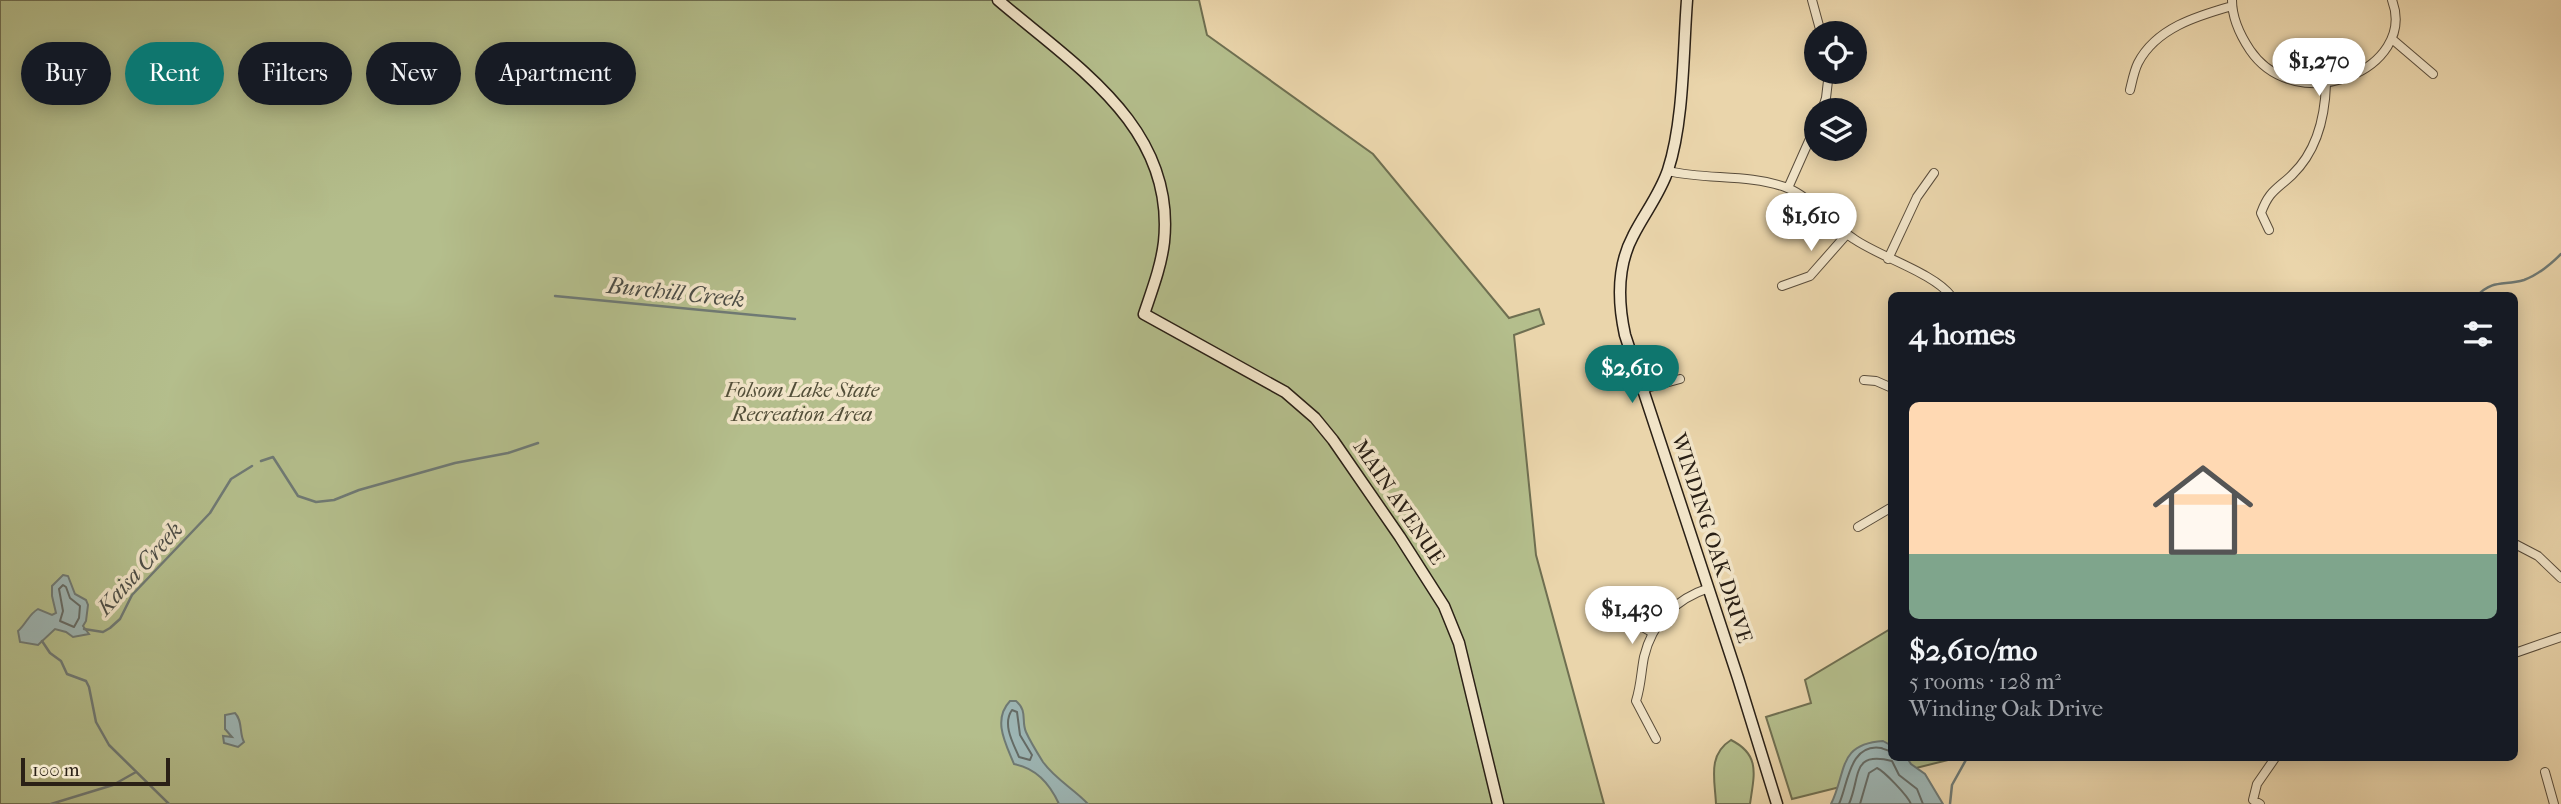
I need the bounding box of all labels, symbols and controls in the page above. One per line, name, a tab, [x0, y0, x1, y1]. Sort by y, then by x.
map controls	[1804, 21, 1867, 161]
button: locate	[1804, 21, 1867, 84]
pin: $1,270	[2262, 38, 2376, 98]
chip: Buy	[21, 42, 111, 105]
chip: Rent	[125, 42, 224, 105]
chip: Filters	[238, 42, 352, 105]
chip: New	[366, 42, 461, 105]
chip: Apartment	[475, 42, 636, 105]
text: $1,270	[2288, 47, 2350, 74]
button: layers	[1804, 98, 1867, 161]
pin: $1,610	[1754, 194, 1868, 253]
text: $1,610	[1782, 202, 1840, 229]
water label: Burchill Creek	[604, 272, 746, 313]
icon: filters	[2459, 315, 2497, 353]
text: 4 homes	[1909, 317, 2016, 352]
pin: $2,610	[1575, 346, 1689, 405]
text: $2,610	[1601, 354, 1663, 381]
park label: Folsom Lake State Recreation Area	[724, 378, 880, 426]
street label: WINDING OAK DRIVE	[1666, 429, 1757, 646]
street label: MAIN AVENUE	[1348, 435, 1450, 569]
icon: home	[2140, 447, 2266, 573]
water label: Kaisa Creek	[89, 516, 188, 622]
pin: $1,430	[1575, 586, 1689, 646]
text: $1,430	[1601, 595, 1663, 622]
text: $2,610/mo	[1909, 633, 2037, 668]
text: 5 rooms · 128 m²	[1909, 668, 2061, 695]
text: Winding Oak Drive	[1909, 695, 2103, 722]
scale bar	[21, 755, 170, 787]
text: 100 m	[32, 759, 80, 781]

